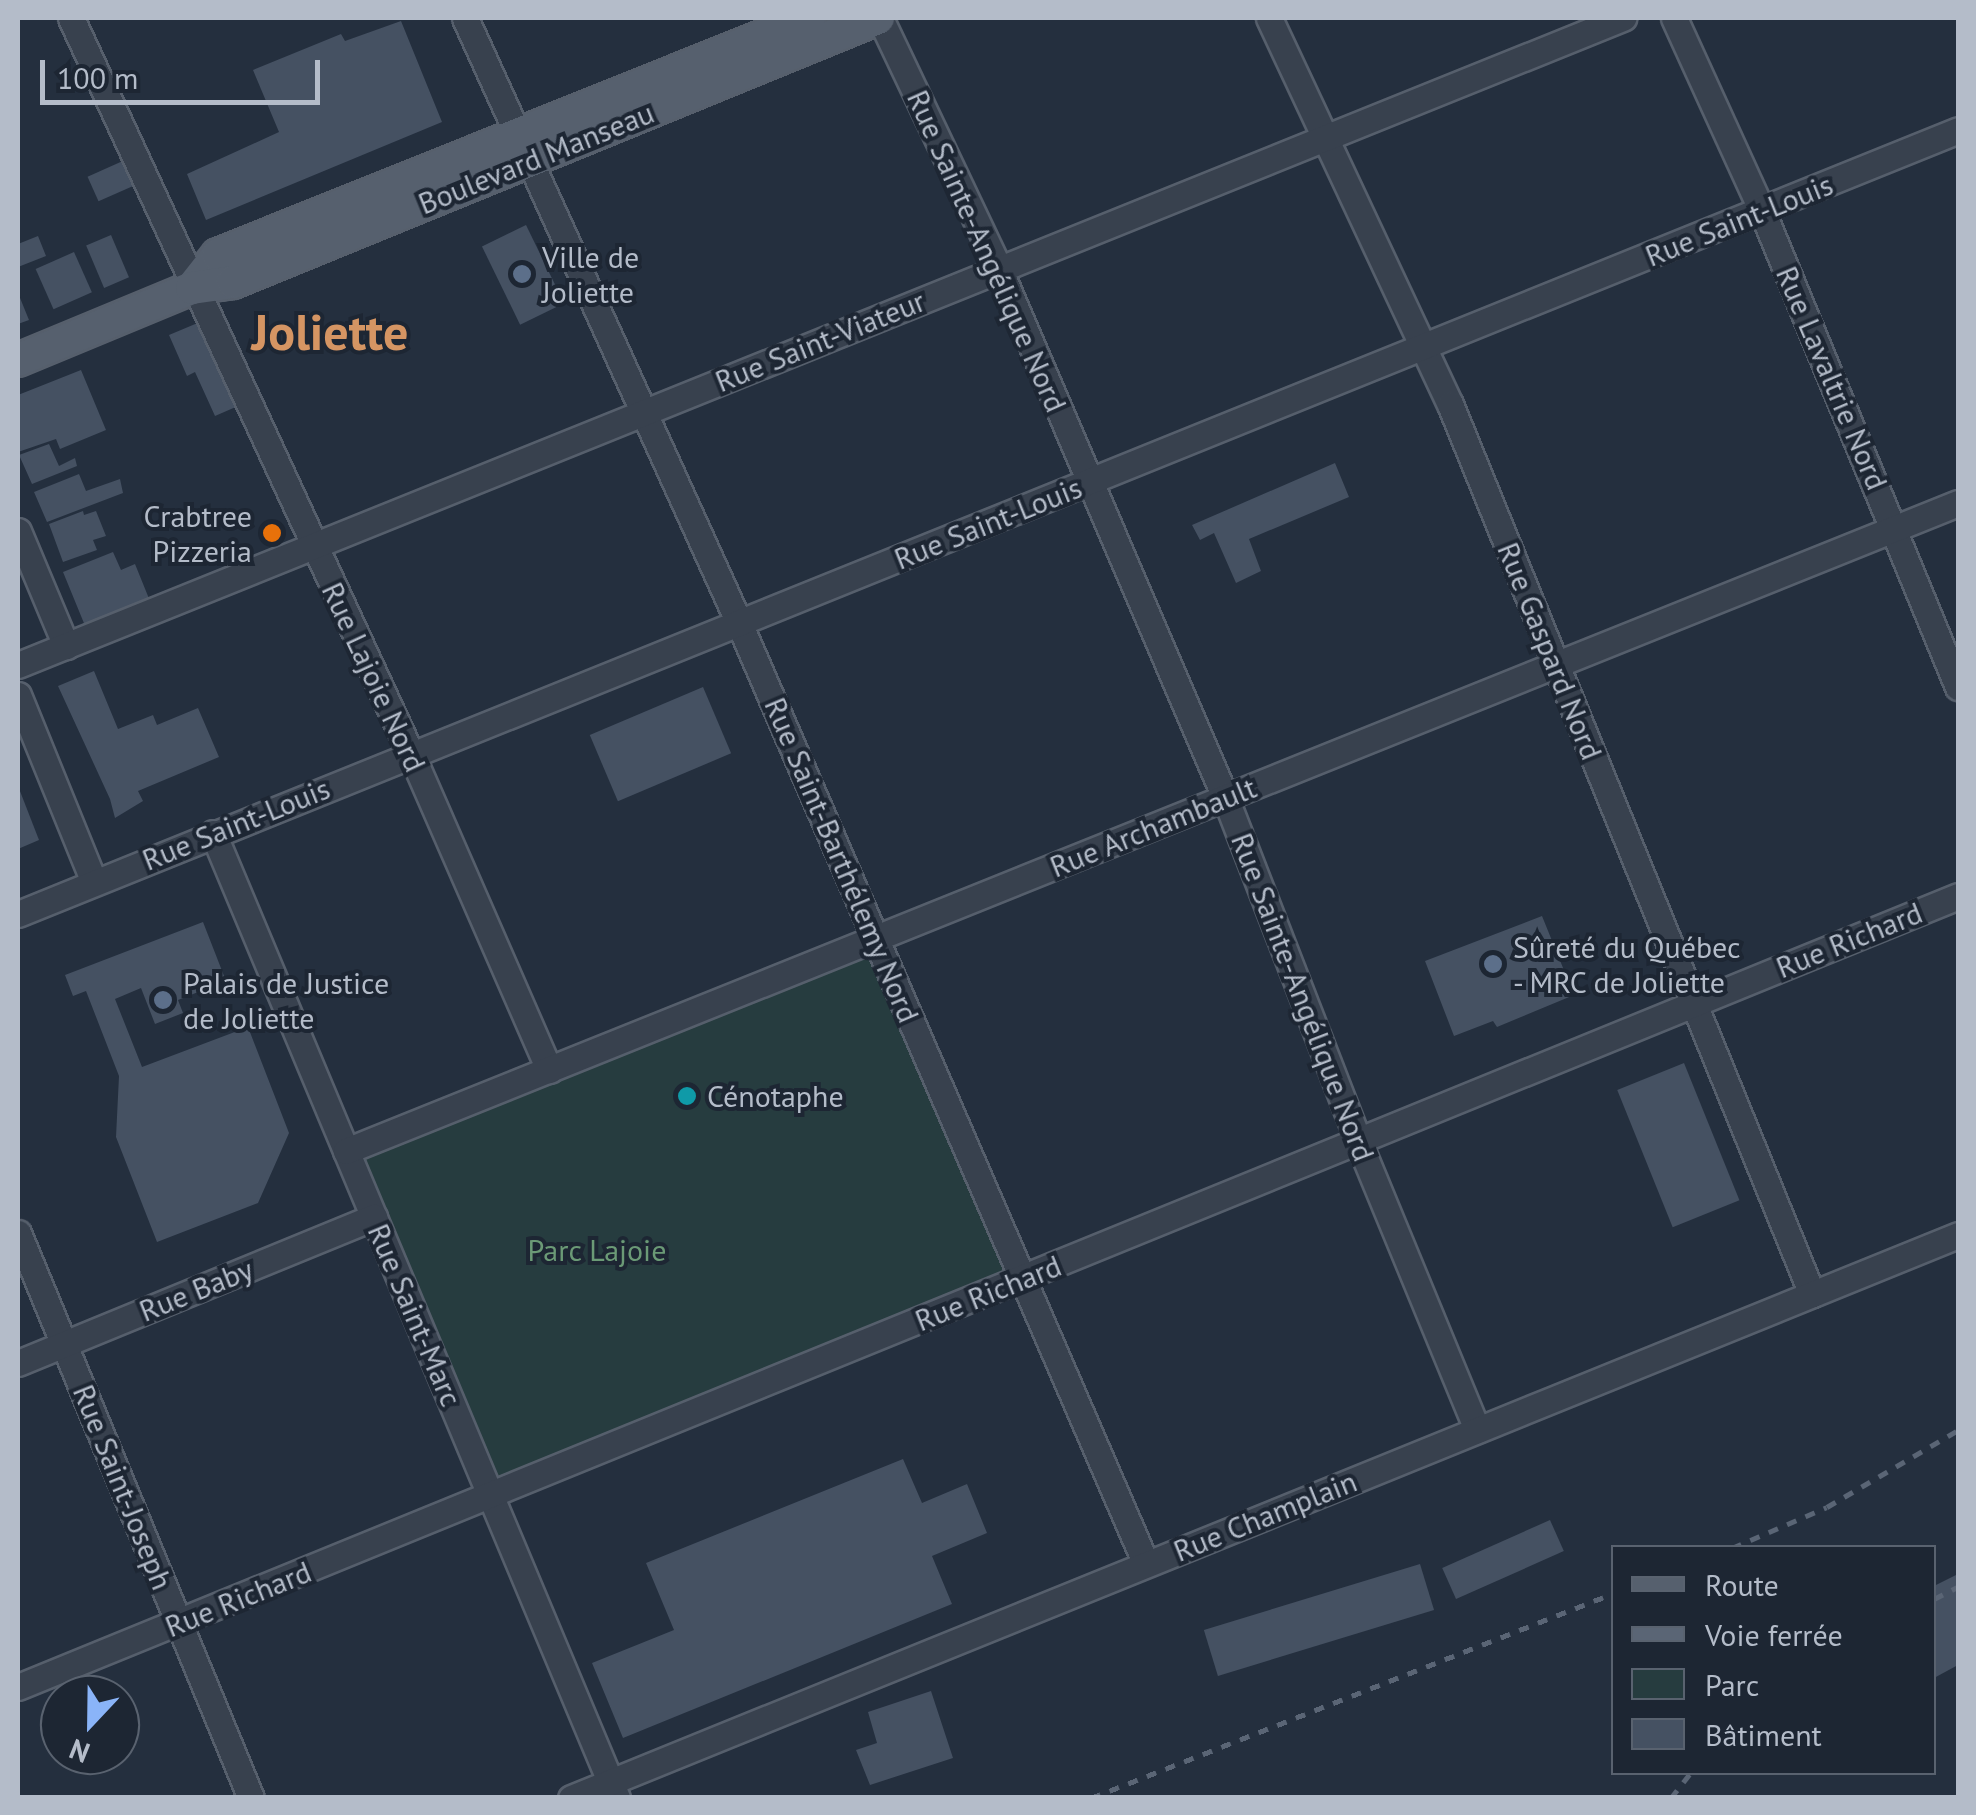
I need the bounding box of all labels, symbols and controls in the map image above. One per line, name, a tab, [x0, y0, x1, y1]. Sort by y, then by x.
scale bar	[45, 40, 325, 102]
text: 100 m	[57, 58, 138, 97]
street label: Rue Sainte-Angélique Nord	[900, 85, 1074, 417]
street label: Boulevard Manseau	[413, 94, 659, 222]
street label: Rue Saint-Louis	[1640, 166, 1838, 274]
place label: Ville de Joliette	[542, 239, 639, 310]
street label: Rue Lavaltrie Nord	[1769, 261, 1895, 495]
marker: Ville de Joliette	[511, 263, 533, 285]
street label: Rue Saint-Viateur	[710, 283, 930, 399]
district label: Joliette	[252, 302, 408, 362]
street label: Rue Saint-Louis	[889, 469, 1087, 577]
place label: Crabtree Pizzeria	[144, 498, 252, 568]
marker: Crabtree Pizzeria	[261, 522, 283, 544]
street label: Rue Gaspard Nord	[1490, 537, 1610, 765]
street label: Rue Lajoie Nord	[314, 577, 434, 777]
street label: Rue Saint-Barthélemy Nord	[757, 692, 927, 1028]
street label: Rue Archambault	[1044, 769, 1262, 885]
street label: Rue Saint-Louis	[137, 770, 335, 878]
street label: Rue Sainte-Angélique Nord	[1224, 828, 1382, 1166]
street label: Rue Richard	[1771, 894, 1927, 986]
place label: Sûreté du Québec - MRC de Joliette	[1513, 929, 1741, 1000]
marker: Sûreté du Québec - MRC de Joliette	[1482, 953, 1504, 975]
place label: Palais de Justice de Joliette	[183, 965, 389, 1036]
marker: Palais de Justice de Joliette	[152, 989, 174, 1011]
place label: Cénotaphe	[707, 1078, 844, 1114]
marker: Cénotaphe	[676, 1085, 698, 1107]
street label: Rue Saint-Marc	[360, 1218, 470, 1412]
park label: Parc Lajoie	[527, 1232, 667, 1268]
street label: Rue Richard	[910, 1247, 1066, 1339]
street label: Rue Baby	[134, 1251, 258, 1329]
street label: Rue Saint-Joseph	[66, 1379, 180, 1595]
street label: Rue Champlain	[1168, 1463, 1362, 1569]
legend	[1611, 1545, 1936, 1775]
street label: Rue Richard	[160, 1553, 316, 1645]
text: Route	[1705, 1565, 1779, 1604]
text: Voie ferrée	[1705, 1615, 1843, 1654]
text: Parc	[1705, 1665, 1759, 1704]
north arrow	[40, 1675, 140, 1775]
text: Bâtiment	[1705, 1715, 1822, 1754]
text: N	[64, 1731, 95, 1772]

